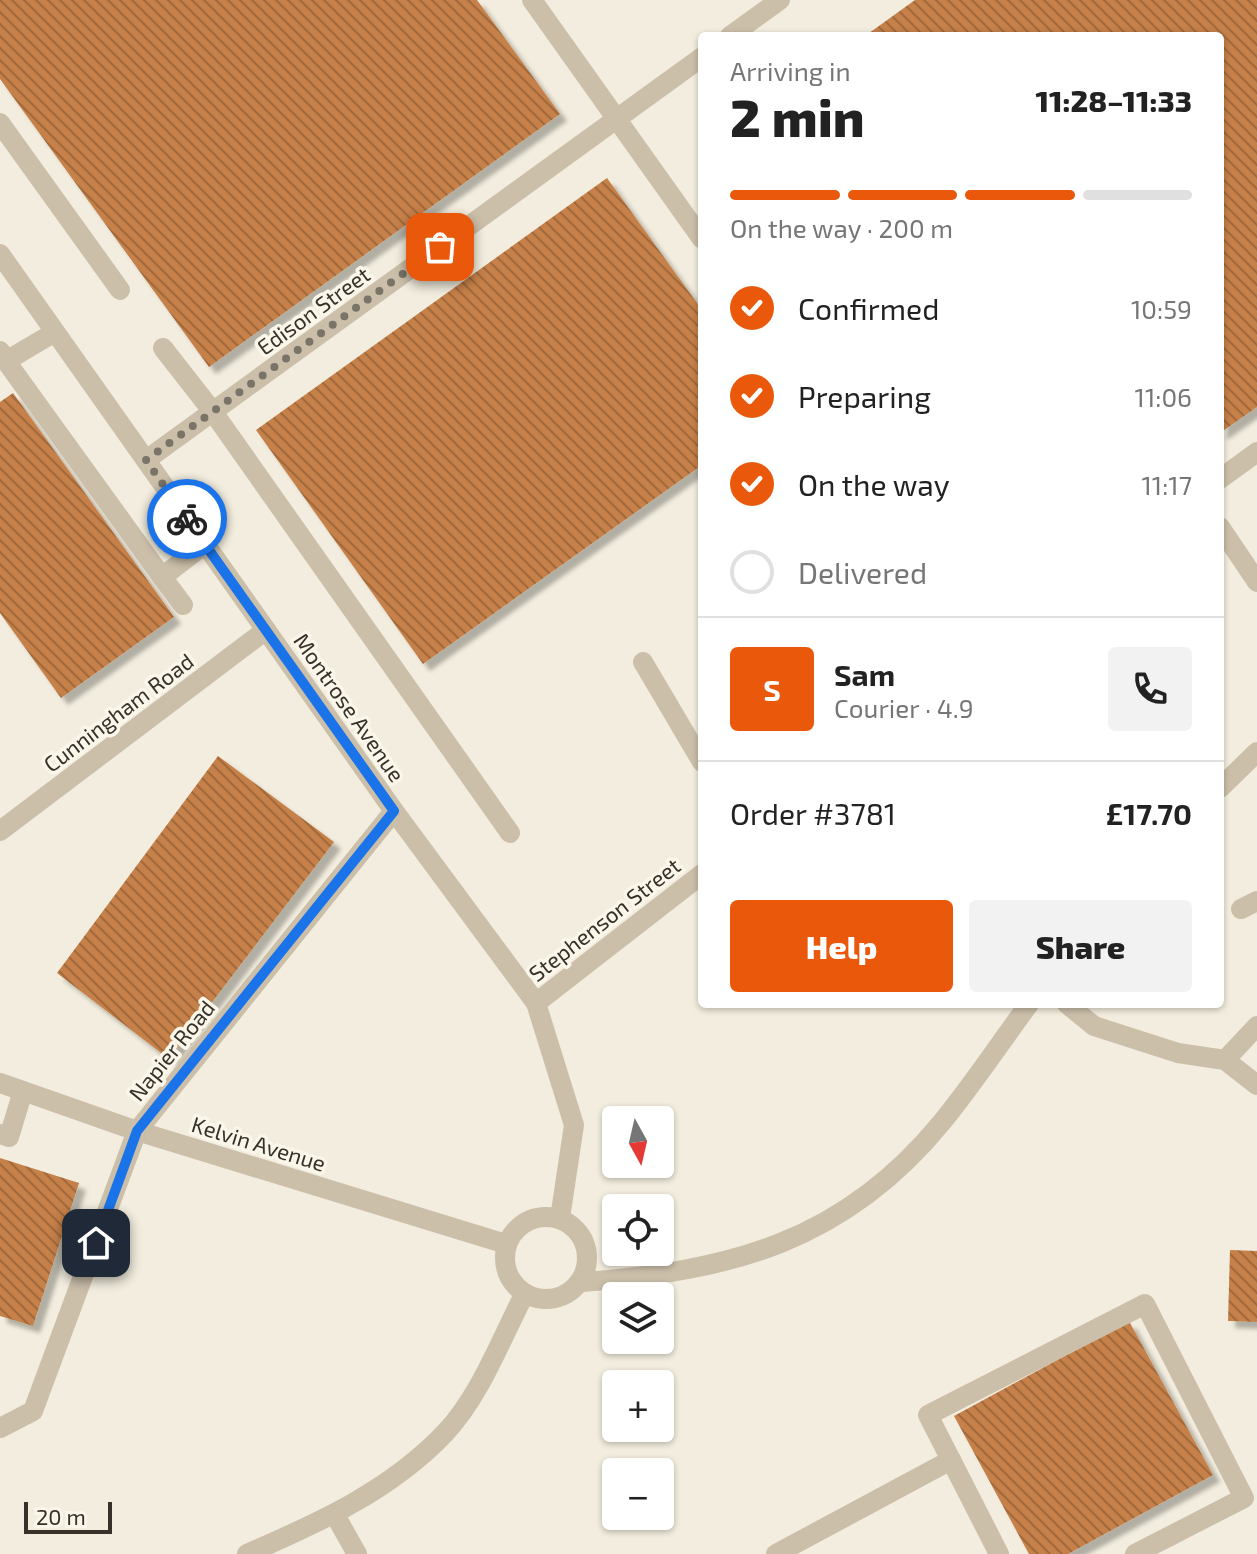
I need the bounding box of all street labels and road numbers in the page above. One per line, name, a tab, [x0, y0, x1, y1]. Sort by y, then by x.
street label: Edison Street	[252, 260, 374, 360]
street label: Montrose Avenue	[289, 628, 411, 786]
street label: Cunningham Road	[38, 647, 198, 777]
street label: Stephenson Street	[523, 852, 685, 986]
street label: Napier Road	[123, 995, 219, 1105]
street label: Kelvin Avenue	[189, 1110, 329, 1176]

